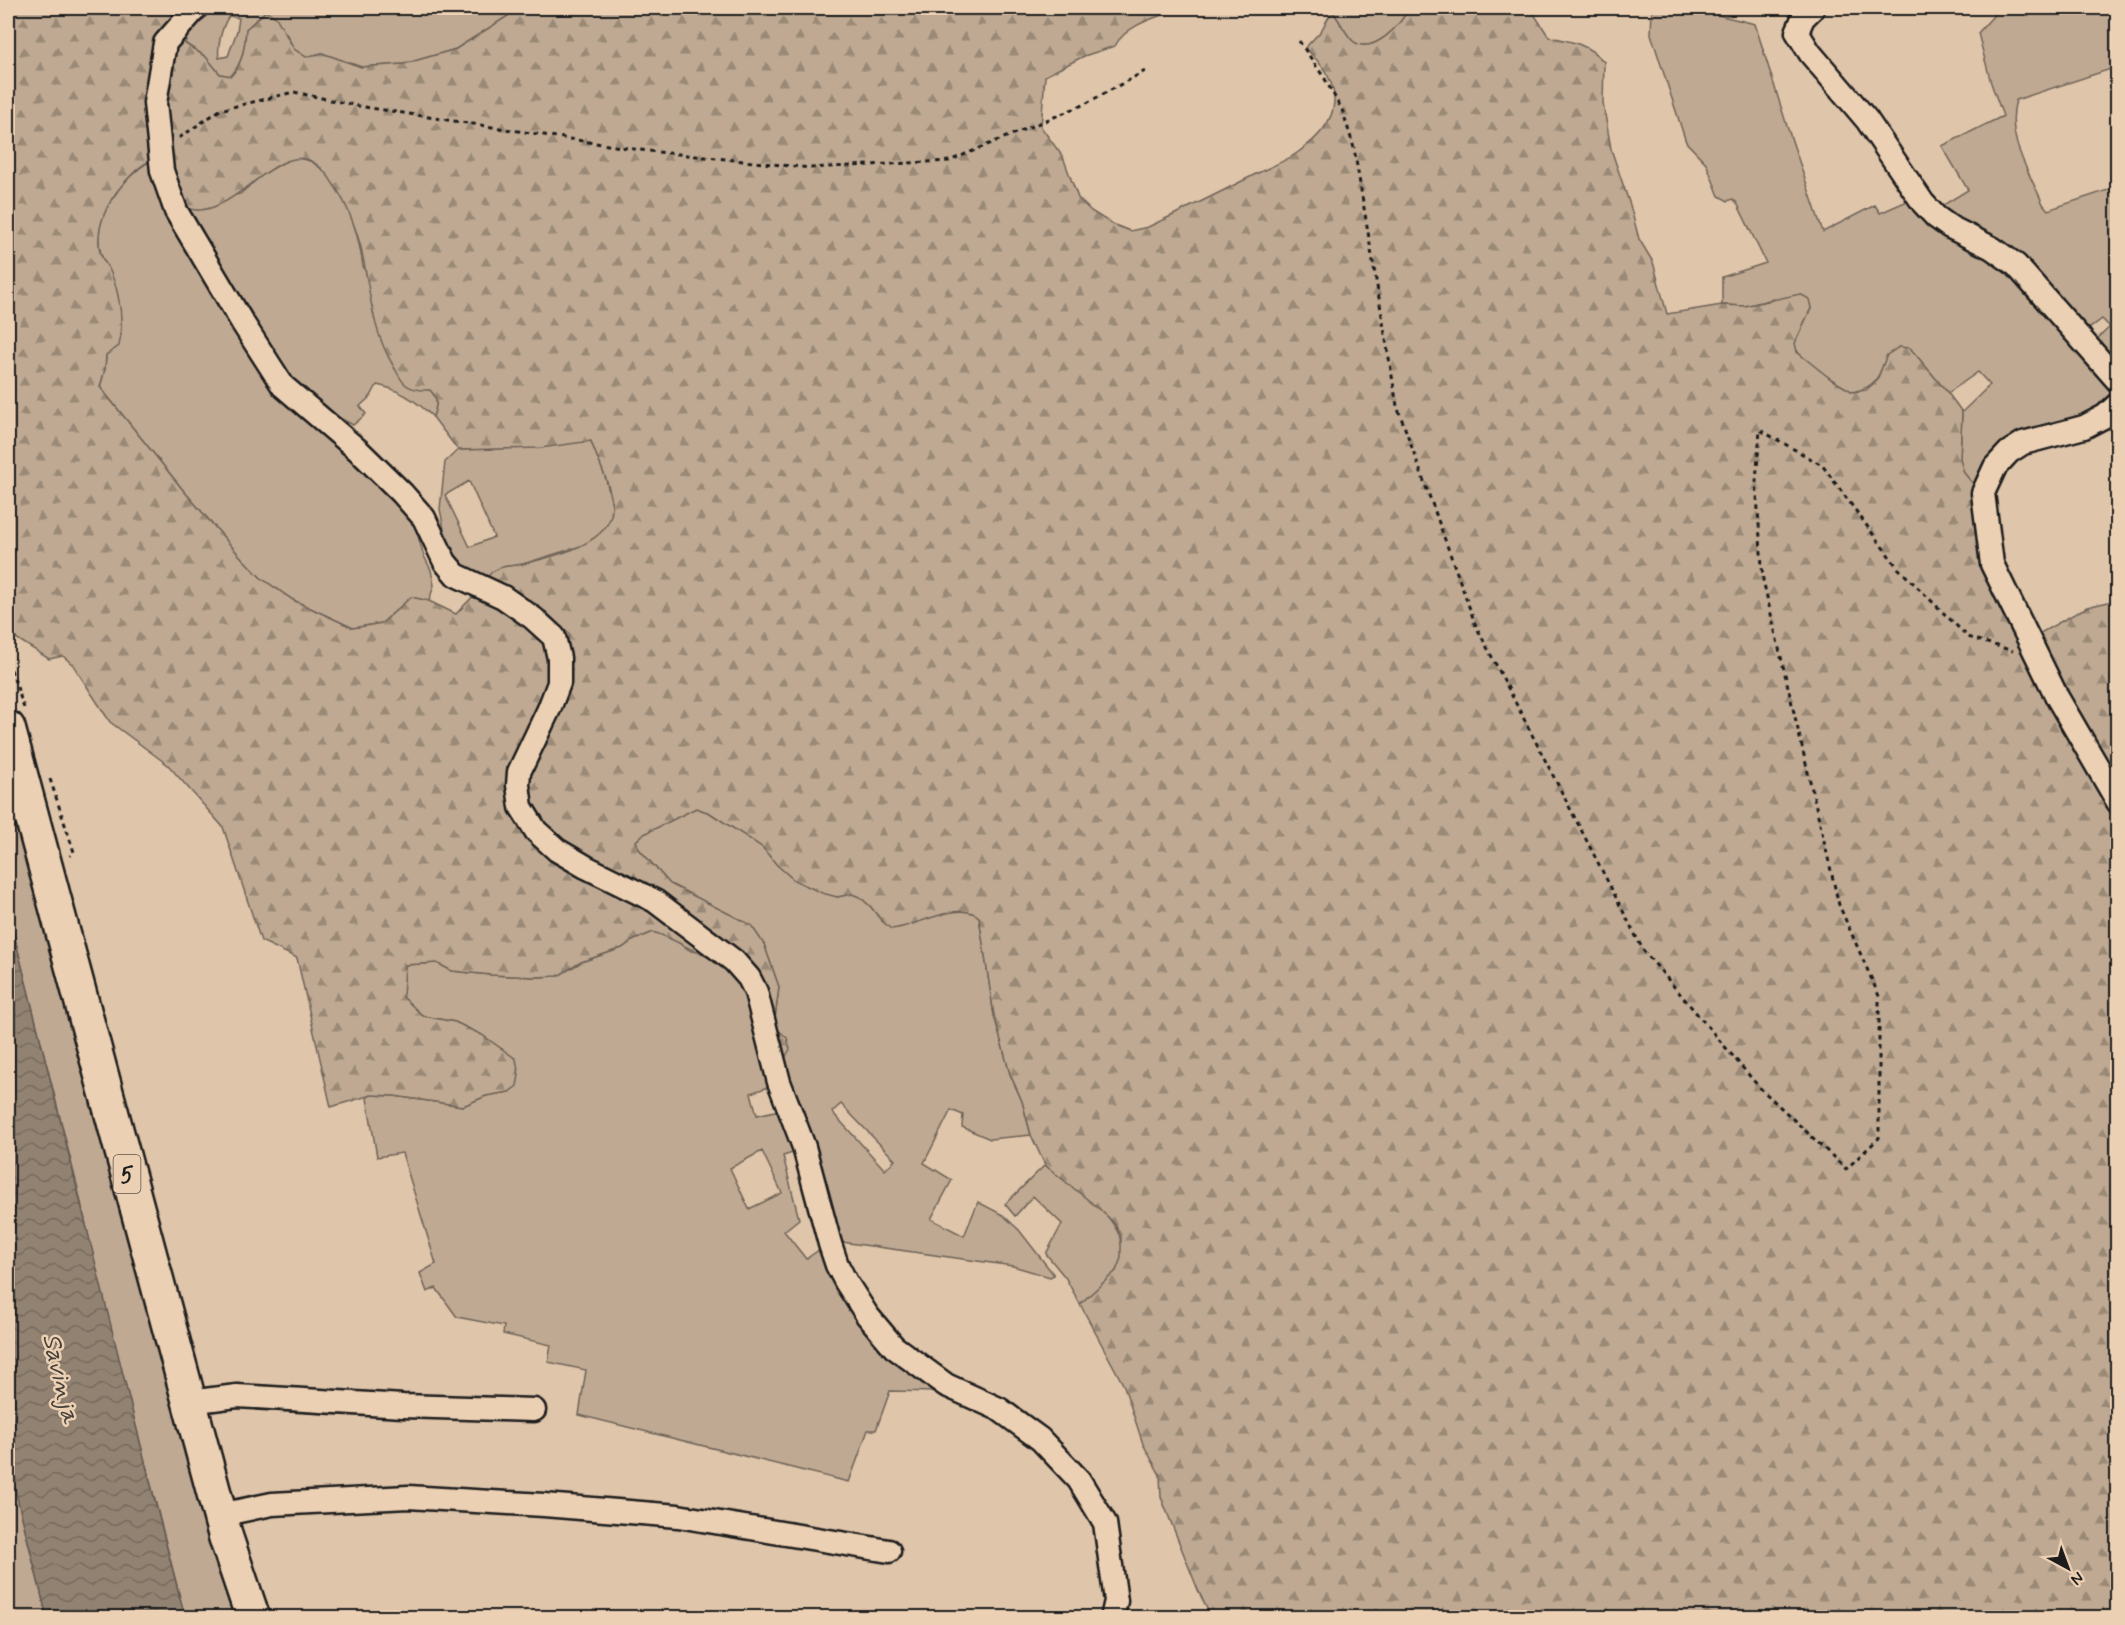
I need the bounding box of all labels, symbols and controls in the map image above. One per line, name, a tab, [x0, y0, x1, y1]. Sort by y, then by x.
road number: 5	[114, 1155, 140, 1193]
water label: Savinja	[33, 1330, 87, 1428]
north arrow	[2038, 1538, 2098, 1598]
text: N	[2066, 1567, 2088, 1590]

